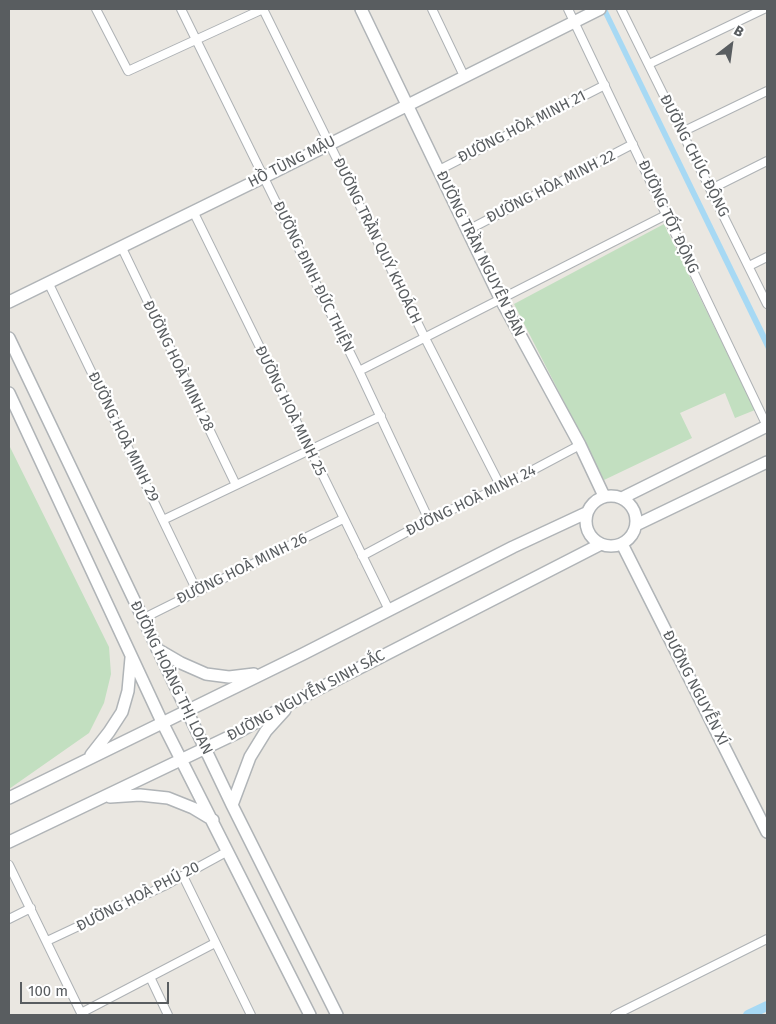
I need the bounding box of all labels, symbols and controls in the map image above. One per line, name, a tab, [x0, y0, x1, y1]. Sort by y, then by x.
north arrow	[706, 20, 756, 70]
text: B	[731, 22, 747, 41]
street label: ĐƯỜNG HÒA MINH 21	[455, 87, 589, 167]
street label: ĐƯỜNG CHÚC ĐỘNG	[655, 92, 733, 220]
street label: HỒ TÙNG MẬU	[245, 132, 339, 192]
street label: ĐƯỜNG HÒA MINH 22	[483, 147, 619, 227]
street label: ĐƯỜNG TRẦN QUÝ KHOÁCH	[329, 155, 425, 327]
street label: ĐƯỜNG TỐT ĐỘNG	[634, 158, 702, 276]
street label: ĐƯỜNG TRẦN NGUYÊN ĐÁN	[432, 168, 528, 340]
street label: ĐƯỜNG ĐINH ĐỨC THIỆN	[269, 199, 357, 355]
street label: ĐƯỜNG HOÀ MINH 28	[138, 298, 218, 434]
street label: ĐƯỜNG HOÀ MINH 25	[251, 343, 329, 479]
street label: ĐƯỜNG HOÀ MINH 29	[84, 369, 162, 505]
street label: ĐƯỜNG HOÀ MINH 24	[403, 462, 539, 540]
street label: ĐƯỜNG HOÀ MINH 26	[174, 530, 310, 608]
street label: ĐƯỜNG HOÀNG THỊ LOAN	[126, 598, 216, 758]
street label: ĐƯỜNG NGUYỄN XÍ	[658, 627, 732, 749]
street label: ĐƯỜNG NGUYỄN SINH SẮC	[224, 647, 388, 745]
street label: ĐƯỜNG HOÀ PHÚ 20	[73, 858, 203, 936]
scale bar	[22, 972, 171, 1004]
text: 100 m	[28, 982, 68, 1000]

